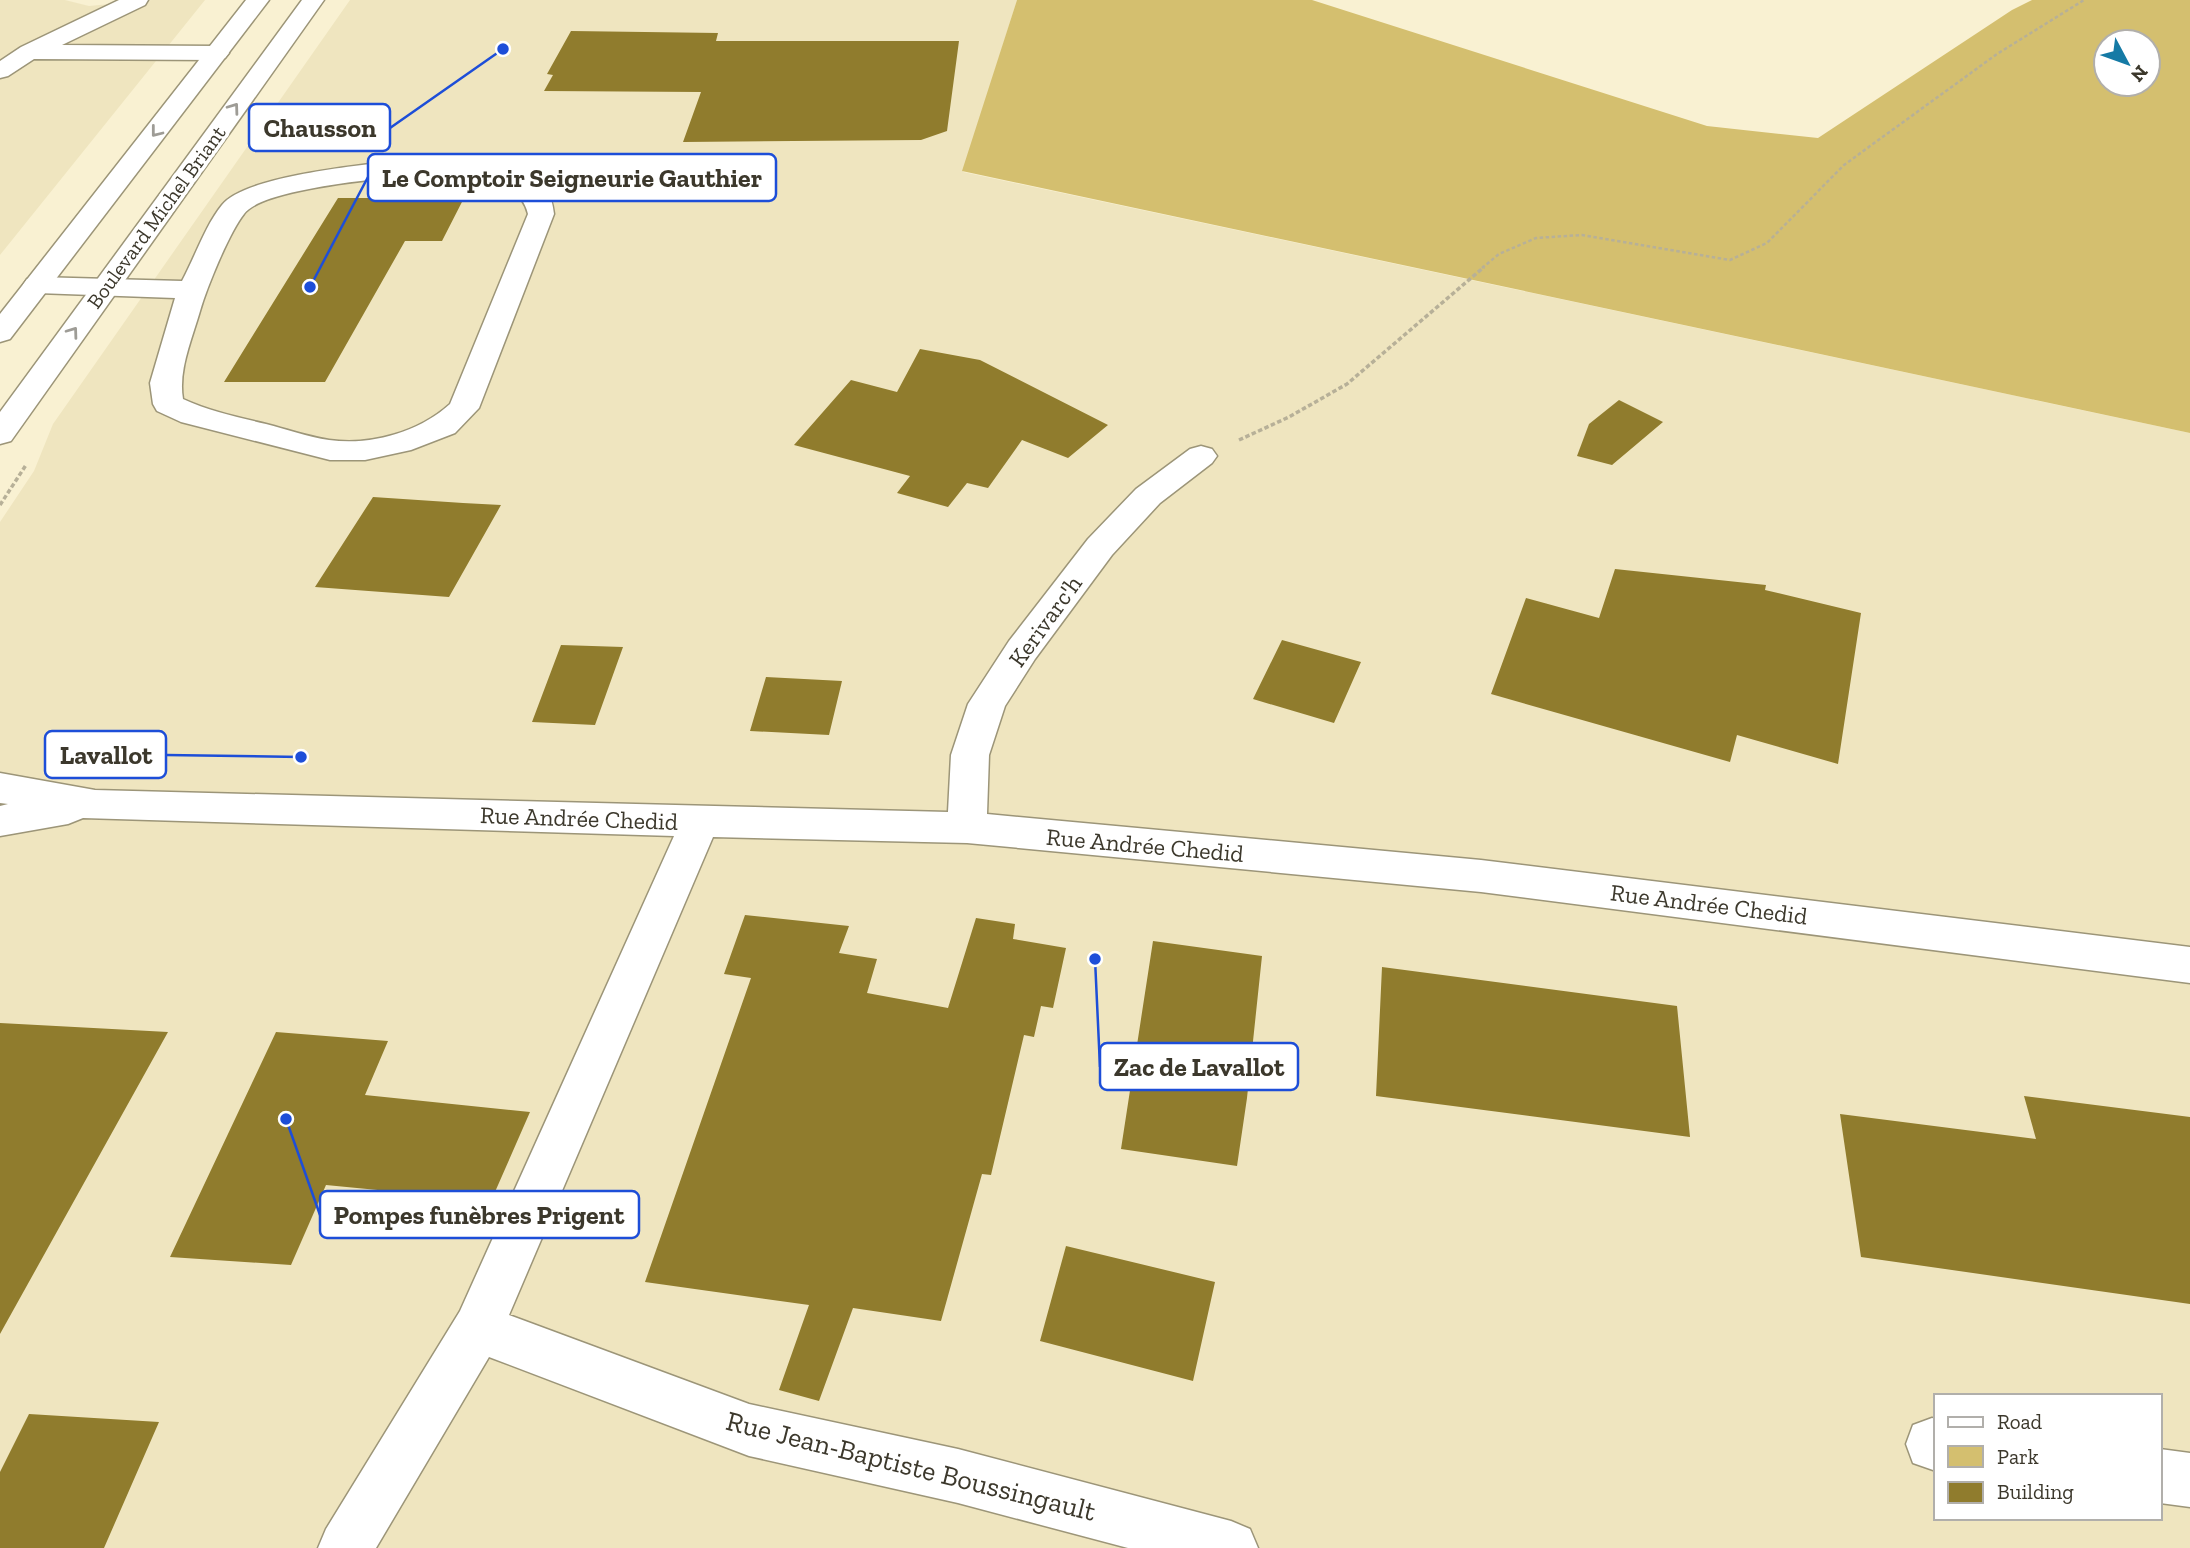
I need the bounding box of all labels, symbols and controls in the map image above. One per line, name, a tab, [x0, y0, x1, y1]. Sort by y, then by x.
north arrow	[2092, 28, 2162, 98]
text: N	[2126, 61, 2153, 87]
one-way arrow	[226, 103, 238, 116]
callout: Chausson	[249, 104, 390, 151]
text: Chausson	[263, 112, 377, 144]
street label: Boulevard Michel Briant	[81, 121, 231, 313]
one-way arrow	[151, 124, 164, 136]
callout: Le Comptoir Seigneurie Gauthier	[368, 154, 776, 201]
text: Le Comptoir Seigneurie Gauthier	[382, 162, 762, 194]
one-way arrow	[65, 327, 77, 340]
street label: Kerivarc'h	[1002, 569, 1088, 672]
callout: Lavallot	[45, 731, 166, 778]
text: Lavallot	[60, 739, 153, 771]
street label: Rue Andrée Chedid	[479, 800, 679, 836]
street label: Rue Andrée Chedid	[1045, 822, 1245, 868]
street label: Rue Andrée Chedid	[1609, 878, 1809, 930]
callout: Zac de Lavallot	[1100, 1043, 1298, 1090]
text: Zac de Lavallot	[1114, 1051, 1285, 1083]
callout: Pompes funèbres Prigent	[320, 1191, 639, 1238]
text: Pompes funèbres Prigent	[334, 1199, 625, 1231]
legend	[1934, 1394, 2162, 1520]
street label: Rue Jean-Baptiste Boussingault	[723, 1404, 1100, 1528]
text: Road	[1997, 1409, 2043, 1434]
text: Park	[1997, 1444, 2039, 1469]
text: Building	[1997, 1479, 2074, 1504]

